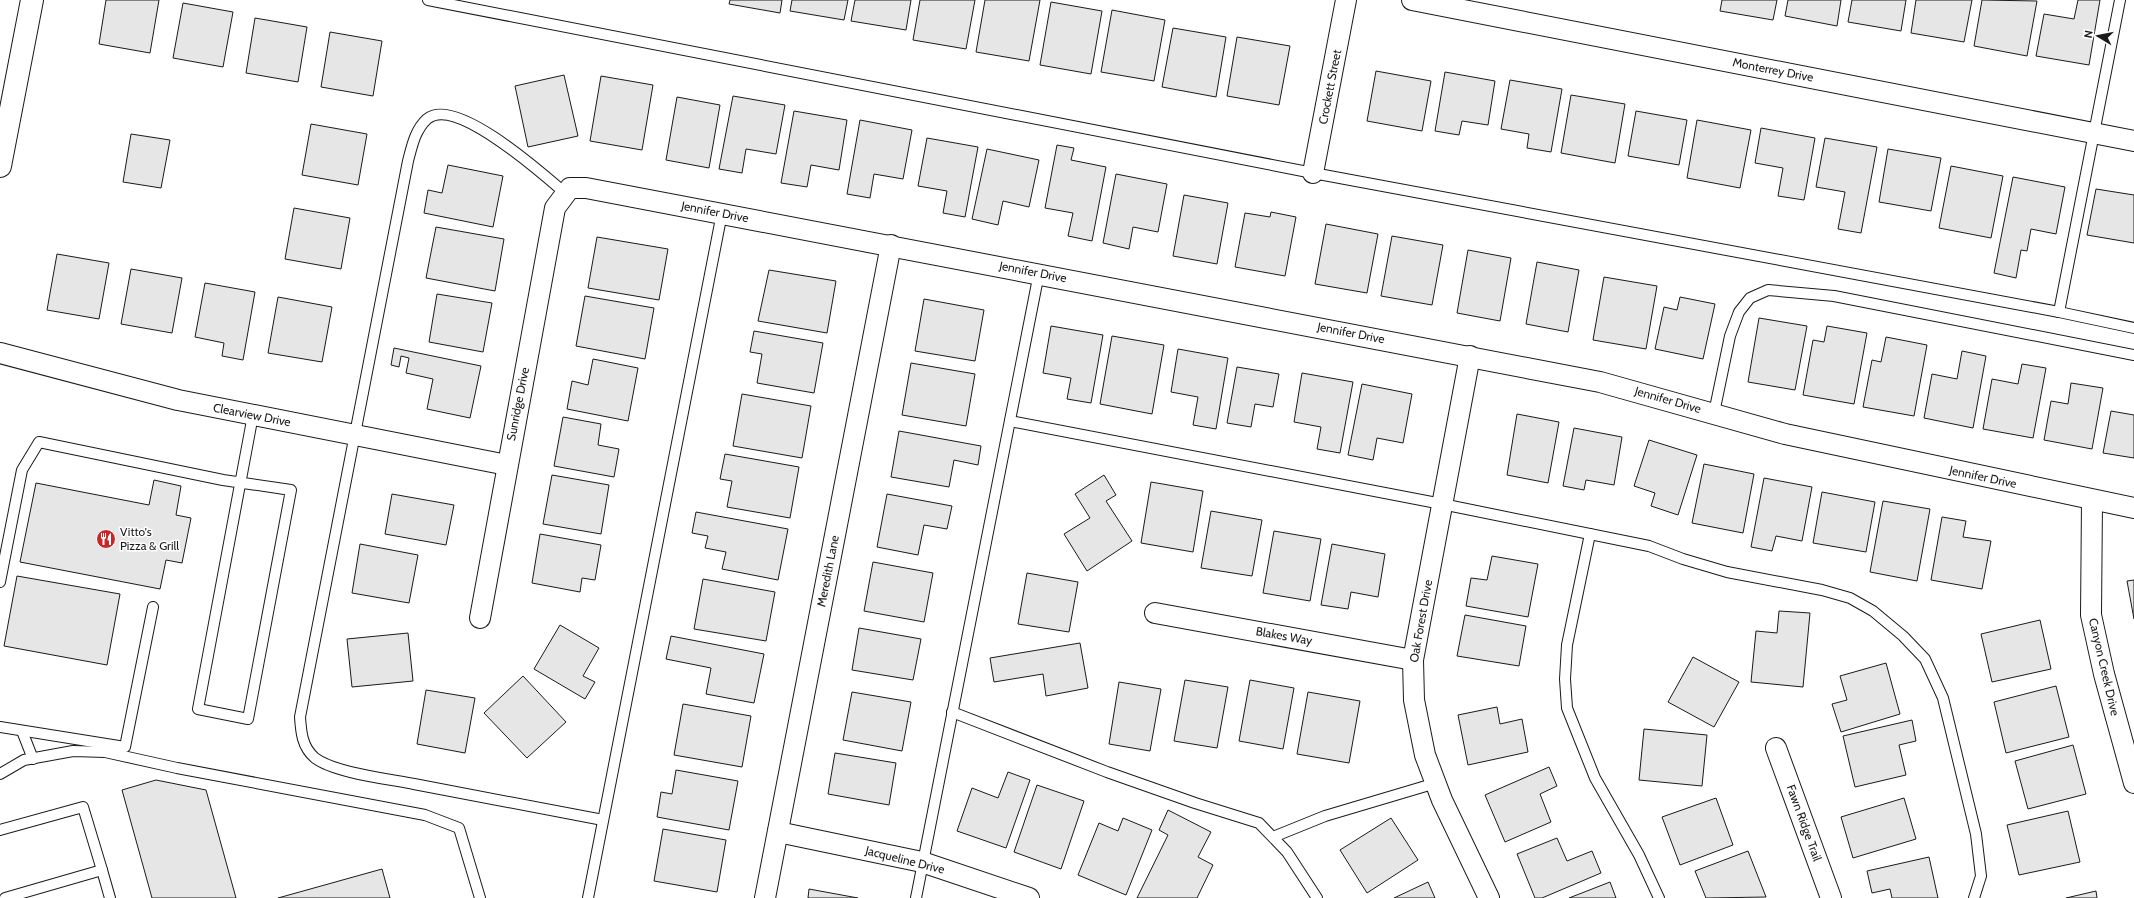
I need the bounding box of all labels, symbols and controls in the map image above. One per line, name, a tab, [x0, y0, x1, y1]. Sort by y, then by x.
north arrow	[2078, 16, 2118, 56]
text: N	[2081, 29, 2096, 39]
street label: Crockett Street	[1315, 48, 1344, 126]
street label: Monterrey Drive	[1731, 54, 1815, 85]
street label: Jennifer Drive	[679, 197, 750, 225]
street label: Jennifer Drive	[997, 257, 1068, 285]
street label: Jennifer Drive	[1315, 318, 1386, 346]
street label: Sunridge Drive	[503, 366, 532, 442]
street label: Jennifer Drive	[1632, 383, 1703, 416]
street label: Clearview Drive	[212, 400, 292, 429]
street label: Jennifer Drive	[1947, 462, 2018, 491]
place label: Vitto's Pizza & Grill	[120, 524, 179, 553]
restaurant icon: Vitto's Pizza & Grill	[95, 528, 117, 550]
street label: Meredith Lane	[813, 534, 842, 608]
street label: Oak Forest Drive	[1406, 578, 1435, 663]
street label: Canyon Creek Drive	[2086, 617, 2123, 717]
street label: Blakes Way	[1255, 623, 1313, 648]
street label: Fawn Ridge Trail	[1784, 782, 1825, 863]
street label: Jacqueline Drive	[863, 842, 946, 877]

